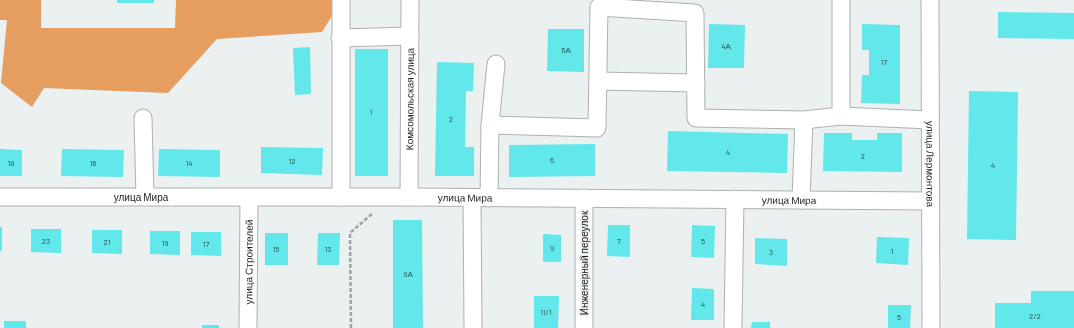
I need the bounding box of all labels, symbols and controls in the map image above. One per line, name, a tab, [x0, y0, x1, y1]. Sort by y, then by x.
house number: 4А	[721, 41, 732, 51]
house number: 6А	[561, 45, 571, 55]
street label: Комсомольская улица	[403, 47, 416, 150]
house number: 17	[881, 57, 888, 67]
house number: 1	[370, 107, 373, 117]
house number: 2	[449, 114, 453, 124]
street label: улица Лермонтова	[924, 121, 937, 207]
house number: 4	[726, 147, 730, 157]
house number: 2	[861, 151, 865, 161]
house number: 6	[550, 155, 554, 165]
house number: 12	[288, 156, 296, 166]
house number: 18	[8, 158, 14, 168]
house number: 16	[90, 158, 96, 168]
house number: 14	[185, 158, 193, 168]
house number: 4	[991, 160, 995, 170]
street label: улица Мира	[114, 191, 169, 203]
street label: улица Мира	[438, 191, 493, 204]
street label: улица Мира	[762, 194, 817, 206]
street label: Инженерный переулок	[578, 210, 590, 315]
street label: улица Строителей	[242, 220, 255, 304]
house number: 23	[42, 236, 50, 246]
house number: 7	[617, 236, 621, 246]
house number: 5	[701, 236, 705, 246]
house number: 21	[104, 237, 111, 247]
house number: 19	[162, 238, 168, 248]
house number: 17	[203, 239, 210, 249]
house number: 9	[550, 243, 554, 253]
house number: 15	[273, 244, 279, 254]
house number: 13	[325, 244, 331, 254]
house number: 1	[891, 246, 894, 256]
house number: 3	[769, 247, 773, 257]
house number: 9А	[403, 269, 413, 279]
house number: 4	[701, 299, 705, 309]
house number: 11/1	[540, 307, 552, 317]
house number: 2/2	[1029, 311, 1041, 321]
house number: 5	[897, 312, 901, 322]

